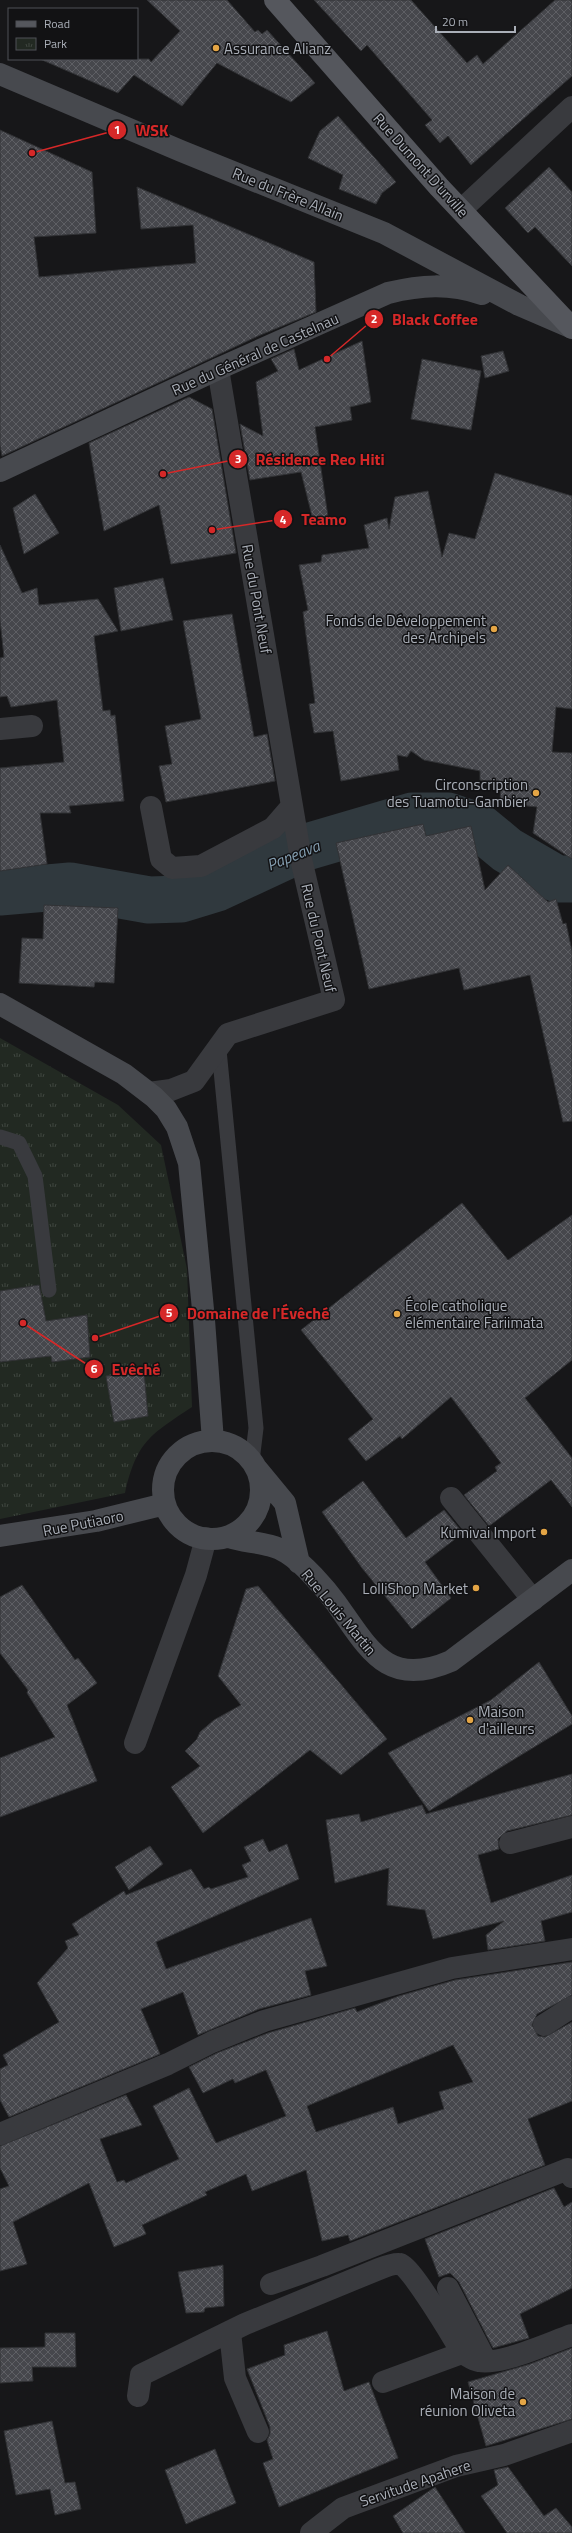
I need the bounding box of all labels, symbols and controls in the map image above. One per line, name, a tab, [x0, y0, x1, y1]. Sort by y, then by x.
legend	[8, 8, 138, 60]
scale bar	[436, 8, 515, 34]
text: 20 m	[442, 12, 468, 31]
text: Road	[44, 14, 70, 33]
text: Park	[44, 34, 67, 53]
place label: Assurance Alianz	[224, 37, 331, 60]
marker: Assurance Alianz	[211, 43, 221, 53]
street label: Rue Dumont D'urville	[368, 108, 474, 222]
callout: WSK	[107, 116, 176, 144]
text: WSK	[135, 118, 169, 142]
text: 1	[114, 120, 120, 139]
street label: Rue du Frère Allain	[229, 161, 347, 227]
callout: Black Coffee	[364, 305, 486, 333]
street label: Rue du Général de Castelnau	[168, 307, 342, 401]
text: Black Coffee	[392, 307, 478, 331]
text: 2	[371, 309, 377, 328]
callout: Résidence Reo Hiti	[228, 445, 393, 473]
text: Résidence Reo Hiti	[255, 447, 385, 471]
text: 3	[235, 449, 241, 468]
callout: Teamo	[273, 505, 354, 533]
text: Teamo	[301, 507, 347, 531]
text: 4	[280, 510, 287, 529]
street label: Rue du Pont Neuf	[236, 542, 278, 656]
place label: Fonds de Développement des Archipels	[325, 609, 487, 649]
marker: Fonds de Développement des Archipels	[489, 624, 499, 634]
place label: Circonscription des Tuamotu-Gambier	[387, 773, 528, 813]
marker: Circonscription des Tuamotu-Gambier	[531, 788, 541, 798]
water label: Papeava	[263, 833, 324, 876]
street label: Rue du Pont Neuf	[295, 881, 343, 995]
place label: École catholique élémentaire Fariimata	[405, 1294, 544, 1334]
callout: Domaine de l'Évêché	[159, 1299, 337, 1327]
text: Domaine de l'Évêché	[187, 1301, 329, 1325]
text: 5	[166, 1303, 173, 1322]
marker: École catholique élémentaire Fariimata	[392, 1309, 402, 1319]
callout: Evêché	[84, 1355, 169, 1383]
text: Evêché	[111, 1357, 161, 1381]
text: 6	[91, 1359, 98, 1378]
street label: Rue Putiaoro	[41, 1504, 125, 1542]
place label: Kumivai Import	[440, 1521, 537, 1544]
marker: Kumivai Import	[539, 1527, 549, 1537]
street label: Rue Louis Martin	[296, 1564, 382, 1660]
place label: LolliShop Market	[362, 1577, 469, 1600]
marker: LolliShop Market	[471, 1583, 481, 1593]
place label: Maison d'ailleurs	[478, 1700, 535, 1740]
marker: Maison d'ailleurs	[465, 1715, 475, 1725]
place label: Maison de réunion Oliveta	[420, 2382, 515, 2422]
marker: Maison de réunion Oliveta	[518, 2397, 528, 2407]
street label: Servitude Apahere	[356, 2453, 474, 2513]

